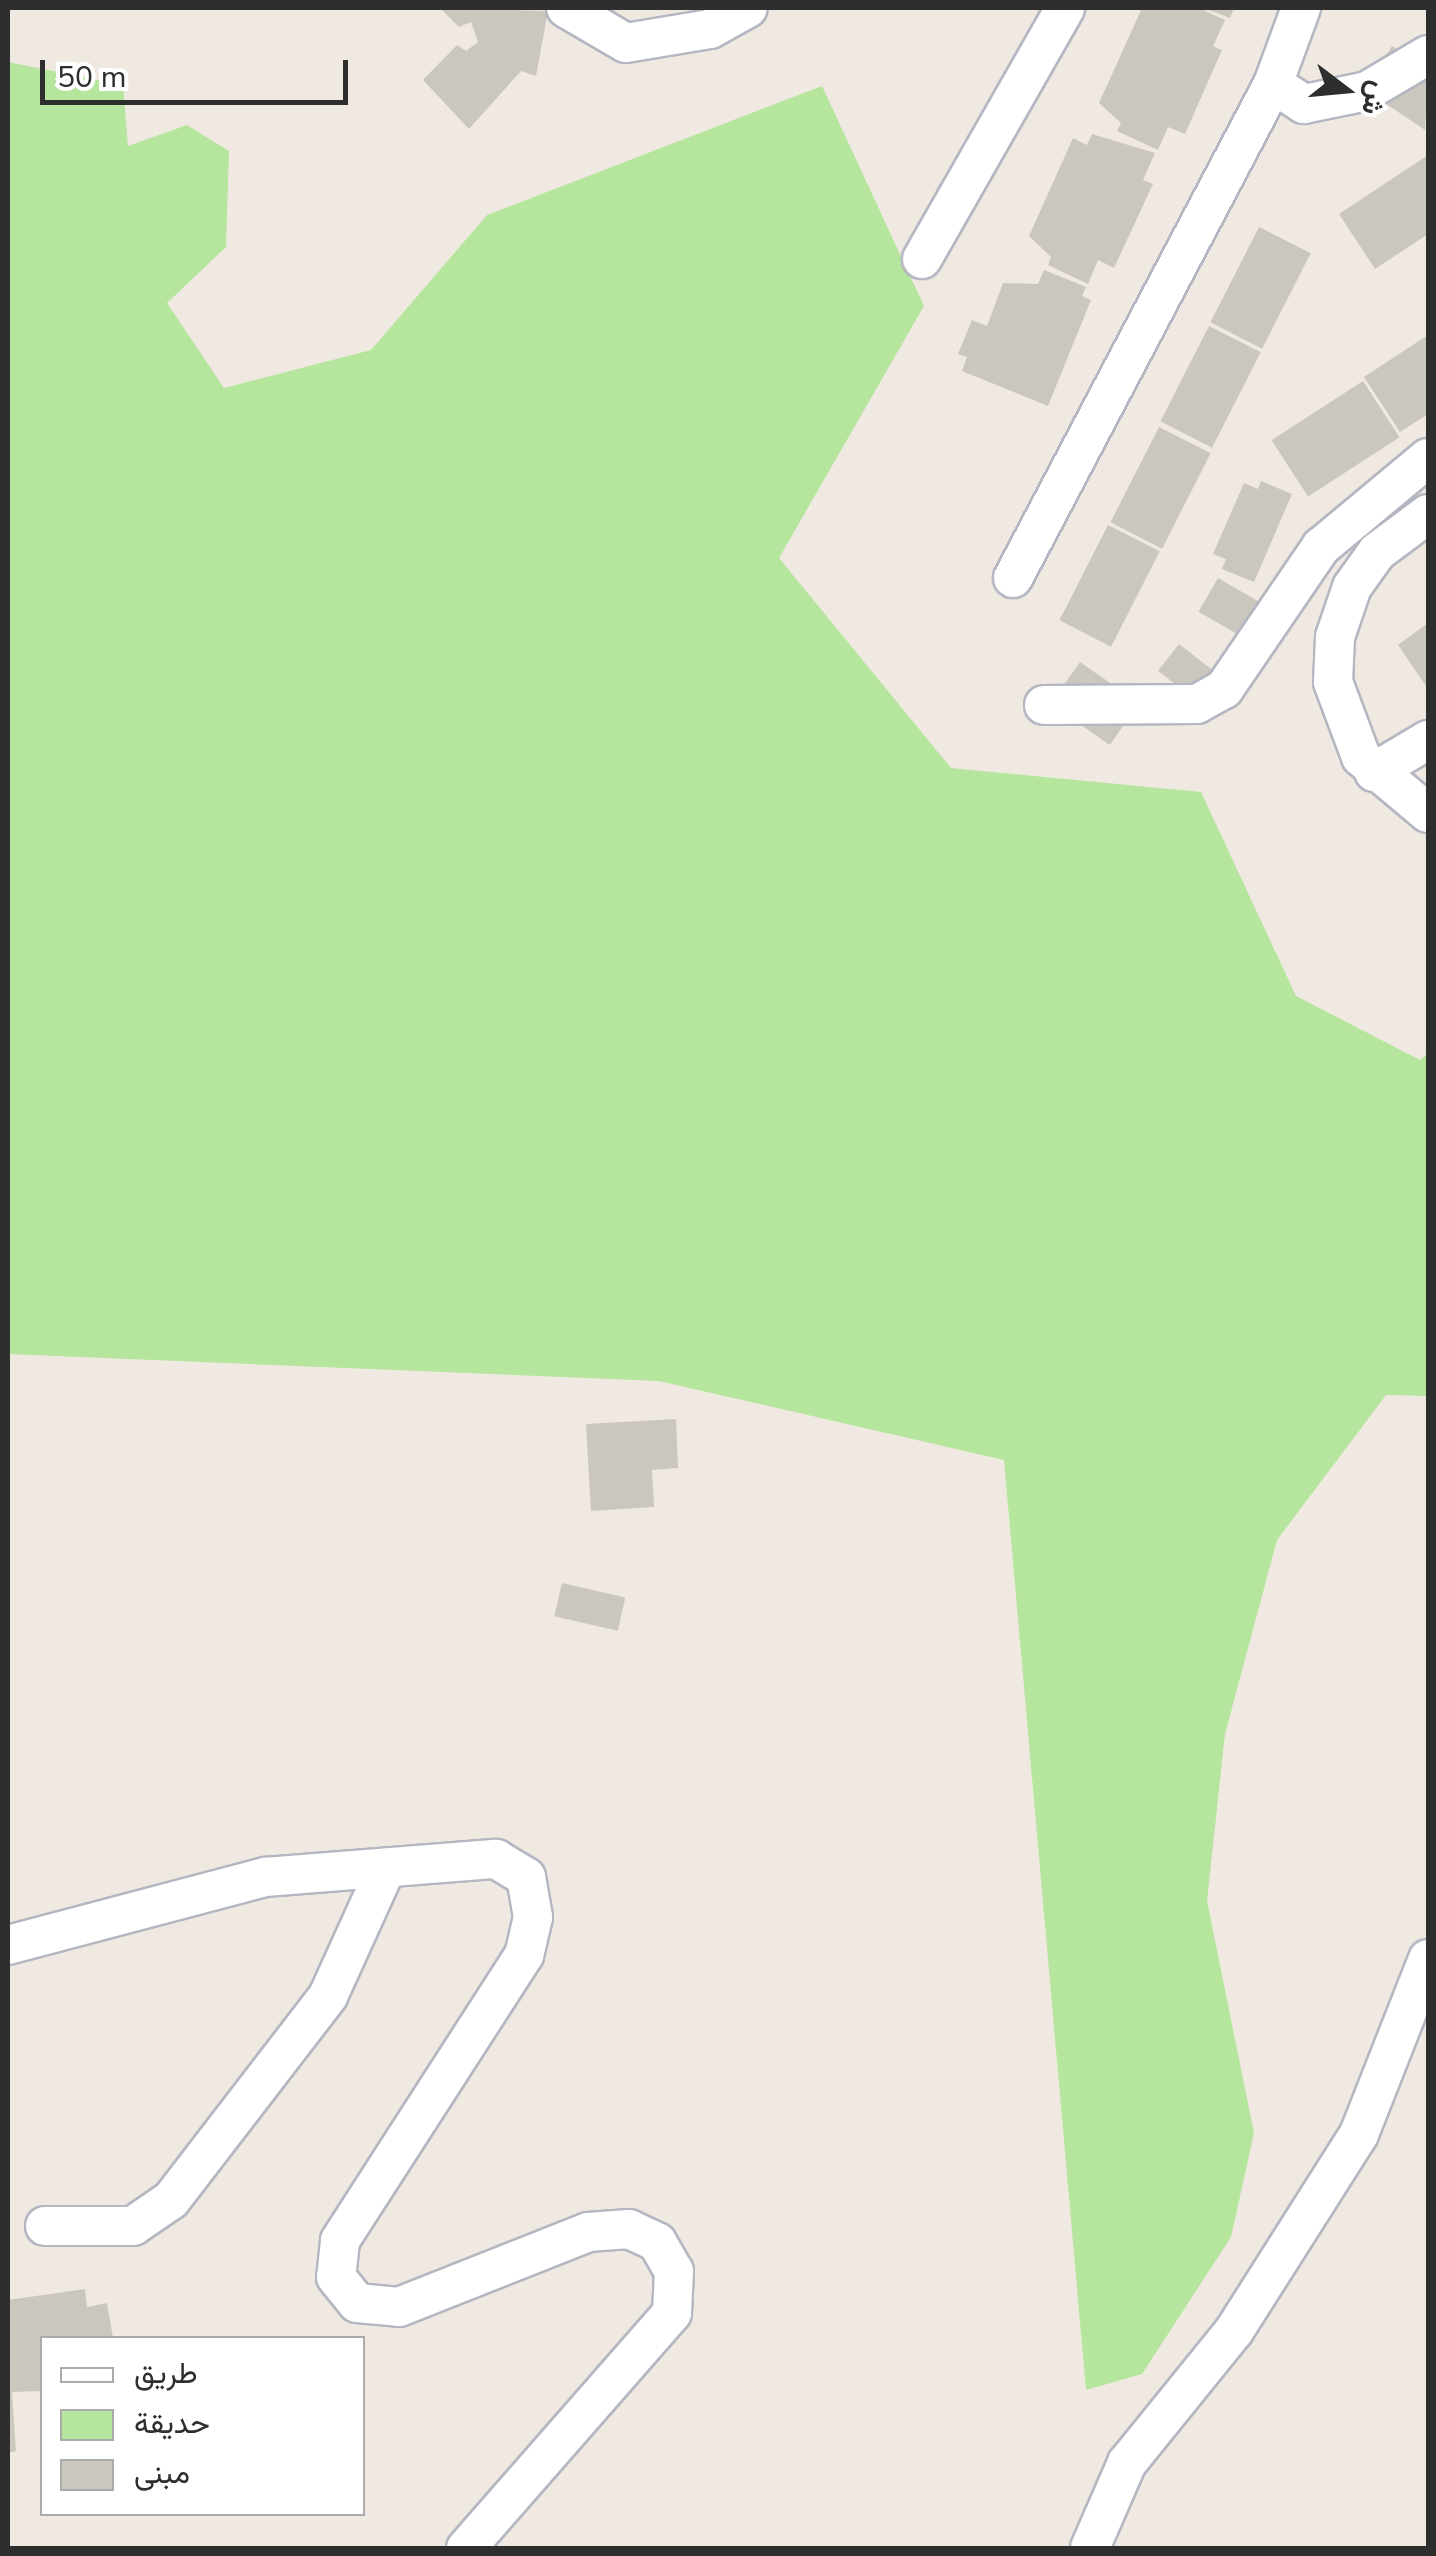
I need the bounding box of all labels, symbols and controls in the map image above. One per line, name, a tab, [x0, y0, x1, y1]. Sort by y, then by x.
scale bar	[45, 40, 352, 102]
north arrow	[1296, 40, 1396, 140]
text: 50 m	[57, 57, 126, 98]
text: ش	[1352, 77, 1398, 120]
legend	[40, 2336, 365, 2516]
text: طريق	[134, 2353, 198, 2394]
text: حديقة	[134, 2403, 210, 2444]
text: مبنى	[134, 2453, 190, 2494]

